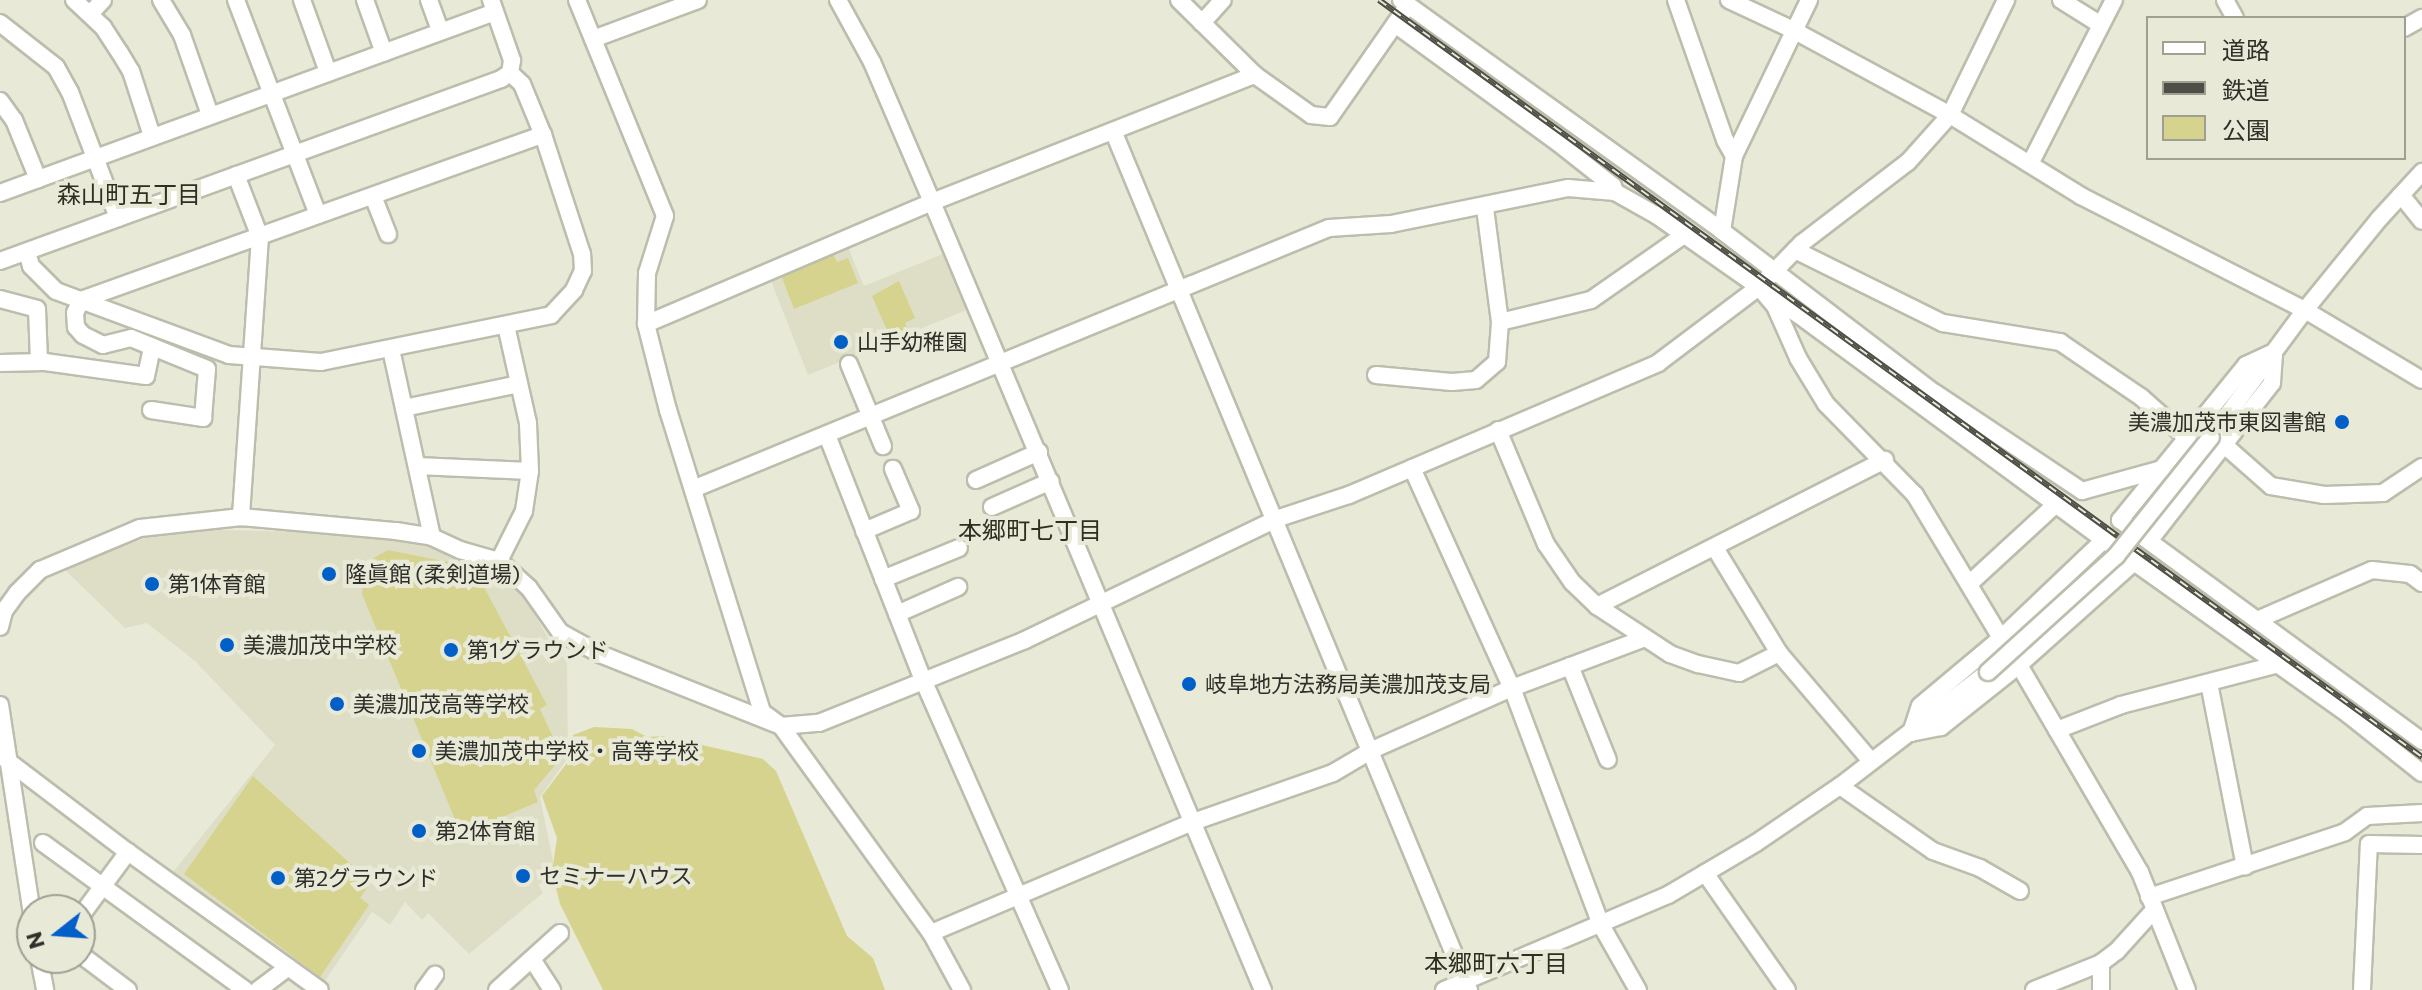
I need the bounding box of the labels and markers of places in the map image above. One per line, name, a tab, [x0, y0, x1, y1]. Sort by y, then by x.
place label: 山手幼稚園	[857, 329, 967, 355]
marker: 山手幼稚園	[832, 333, 850, 351]
place label: 美濃加茂市東図書館	[2128, 409, 2326, 435]
marker: 美濃加茂市東図書館	[2333, 413, 2351, 431]
place label: 隆眞館 (柔剣道場)	[345, 561, 520, 587]
marker: 隆眞館 (柔剣道場)	[320, 565, 338, 583]
place label: 第1体育館	[168, 571, 265, 597]
marker: 第1体育館	[143, 575, 161, 593]
place label: 美濃加茂中学校	[243, 632, 397, 658]
marker: 美濃加茂中学校	[218, 636, 236, 654]
place label: 第1グラウンド	[467, 637, 608, 663]
marker: 第1グラウンド	[442, 641, 460, 659]
place label: 岐阜地方法務局美濃加茂支局	[1205, 671, 1491, 697]
marker: 岐阜地方法務局美濃加茂支局	[1180, 675, 1198, 693]
place label: 美濃加茂高等学校	[353, 691, 529, 717]
marker: 美濃加茂高等学校	[328, 695, 346, 713]
place label: 美濃加茂中学校・高等学校	[435, 738, 699, 764]
marker: 美濃加茂中学校・高等学校	[410, 742, 428, 760]
place label: 第2体育館	[435, 818, 535, 844]
marker: 第2体育館	[410, 822, 428, 840]
place label: セミナーハウス	[539, 863, 693, 889]
place label: 第2グラウンド	[294, 865, 438, 891]
marker: セミナーハウス	[514, 867, 532, 885]
marker: 第2グラウンド	[269, 869, 287, 887]

